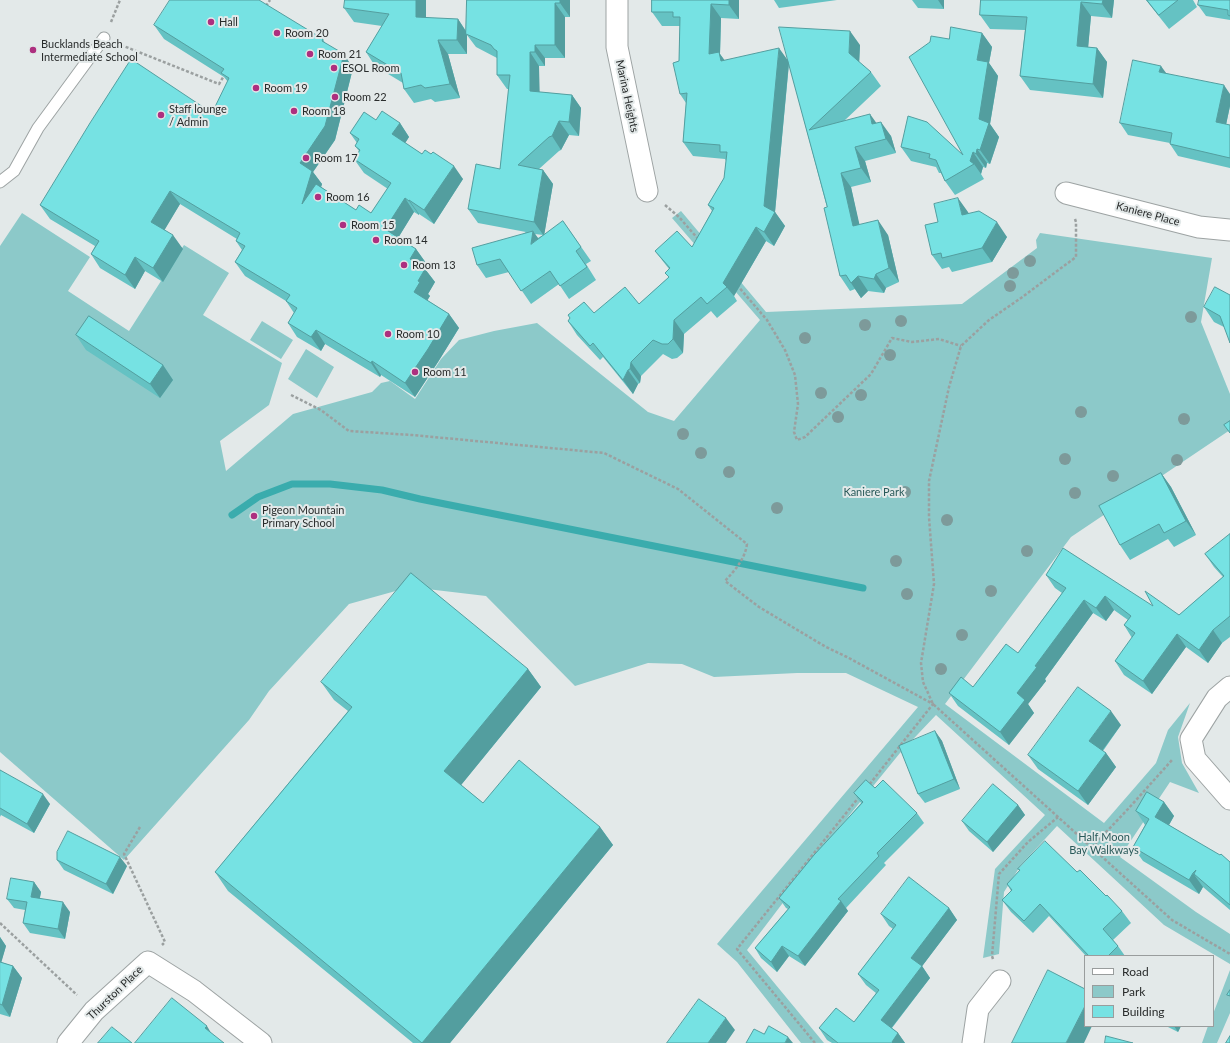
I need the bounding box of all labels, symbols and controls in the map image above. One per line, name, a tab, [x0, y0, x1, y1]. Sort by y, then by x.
place label: Hall	[219, 15, 238, 29]
marker: Hall	[206, 17, 216, 27]
place label: Room 20	[285, 26, 329, 40]
marker: Room 20	[272, 28, 282, 38]
place label: Bucklands Beach Intermediate School	[41, 37, 138, 63]
marker: Bucklands Beach Intermediate School	[28, 45, 38, 55]
place label: Room 21	[318, 47, 362, 61]
marker: Room 21	[305, 49, 315, 59]
street label: Marina Heights	[613, 59, 641, 133]
place label: ESOL Room	[342, 61, 400, 75]
marker: ESOL Room	[329, 63, 339, 73]
place label: Room 19	[264, 81, 308, 95]
marker: Room 19	[251, 83, 261, 93]
place label: Room 22	[343, 90, 387, 104]
marker: Room 22	[330, 92, 340, 102]
place label: Staff lounge / Admin	[169, 102, 227, 128]
place label: Room 18	[302, 104, 346, 118]
marker: Room 18	[289, 106, 299, 116]
marker: Staff lounge / Admin	[156, 110, 166, 120]
place label: Room 17	[314, 151, 358, 165]
marker: Room 17	[301, 153, 311, 163]
place label: Room 16	[326, 190, 370, 204]
marker: Room 16	[313, 192, 323, 202]
street label: Kaniere Place	[1115, 199, 1181, 229]
place label: Room 15	[351, 218, 395, 232]
marker: Room 15	[338, 220, 348, 230]
place label: Room 14	[384, 233, 428, 247]
marker: Room 14	[371, 235, 381, 245]
place label: Room 13	[412, 258, 456, 272]
marker: Room 13	[399, 260, 409, 270]
place label: Room 10	[396, 327, 440, 341]
marker: Room 10	[383, 329, 393, 339]
place label: Room 11	[423, 365, 467, 379]
marker: Room 11	[410, 367, 420, 377]
park label: Kaniere Park	[843, 485, 905, 499]
place label: Pigeon Mountain Primary School	[262, 503, 345, 529]
marker: Pigeon Mountain Primary School	[249, 511, 259, 521]
park label: Half Moon Bay Walkways	[1069, 830, 1139, 856]
legend	[1084, 955, 1214, 1027]
street label: Thurston Place	[84, 963, 146, 1023]
text: Road	[1122, 964, 1149, 979]
text: Park	[1122, 984, 1145, 999]
text: Building	[1122, 1004, 1165, 1019]

